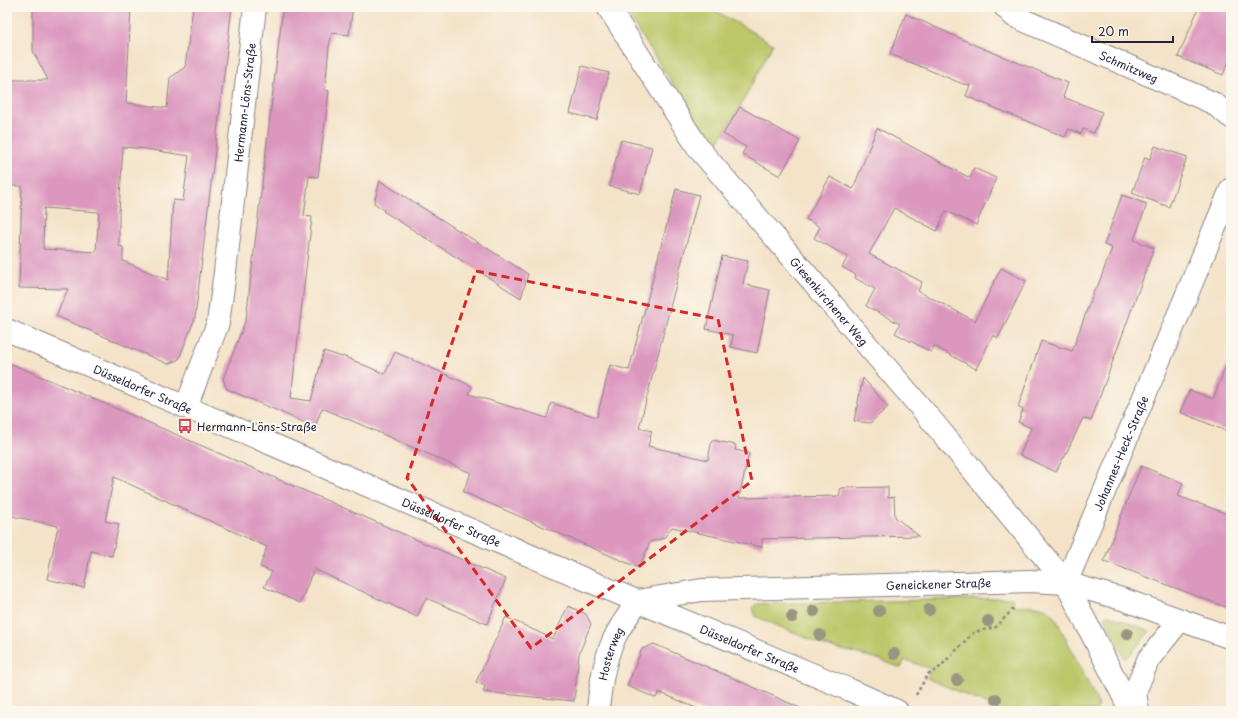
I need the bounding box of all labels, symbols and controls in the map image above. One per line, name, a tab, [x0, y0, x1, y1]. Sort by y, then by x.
scale bar	[1092, 18, 1173, 44]
text: 20 m	[1098, 22, 1129, 40]
street label: Hermann-Löns-Straße	[229, 42, 259, 163]
street label: Schmitzweg	[1097, 46, 1161, 87]
street label: Giesenkirchener Weg	[786, 253, 872, 349]
street label: Düsseldorfer Straße	[91, 360, 195, 418]
street label: Johannes-Heck-Straße	[1089, 393, 1152, 513]
bus stop icon: Hermann-Löns-Straße	[176, 417, 194, 435]
place label: Hermann-Löns-Straße	[197, 418, 317, 435]
street label: Düsseldorfer Straße	[399, 493, 504, 551]
street label: Geneickener Straße	[886, 574, 991, 593]
street label: Düsseldorfer Straße	[698, 620, 802, 677]
street label: Hosterweg	[593, 623, 627, 682]

